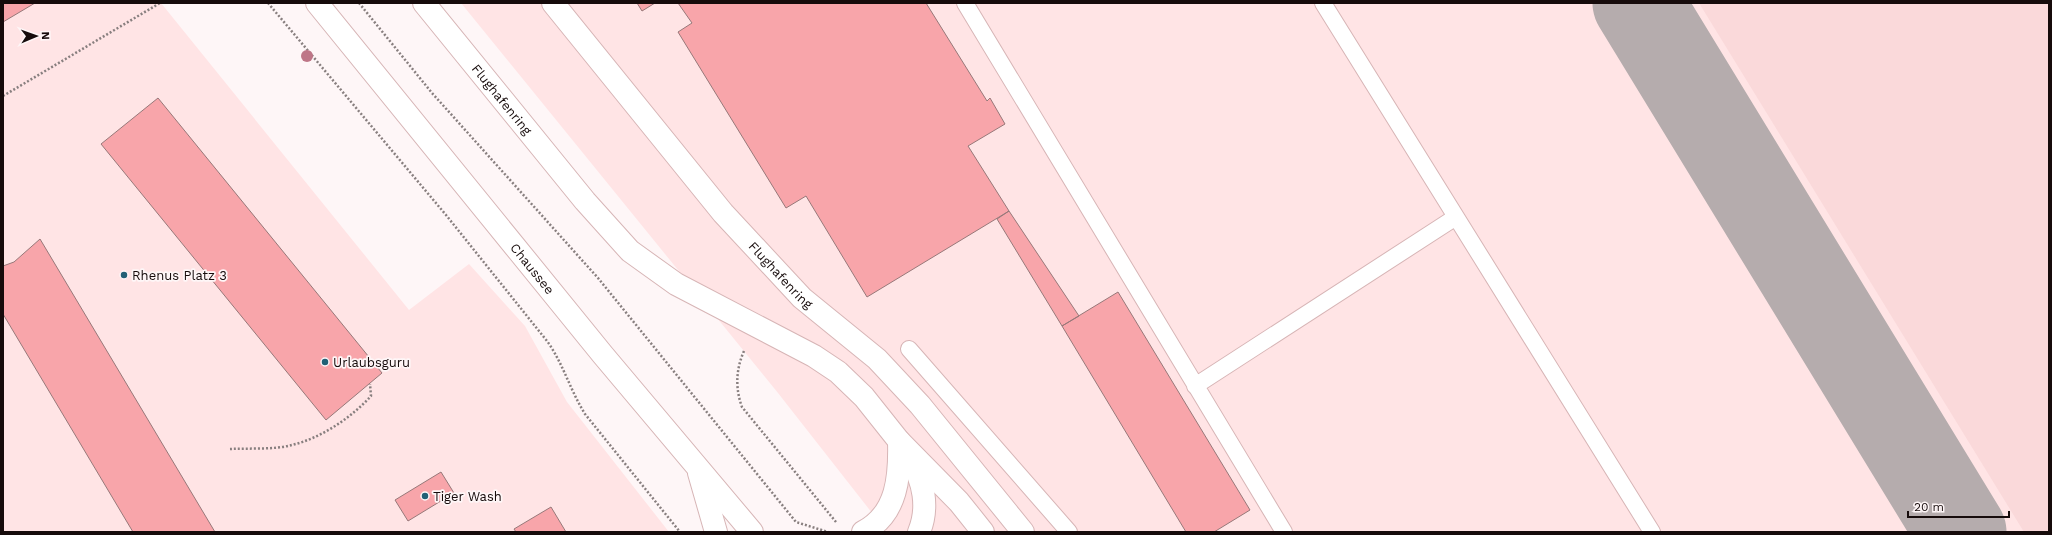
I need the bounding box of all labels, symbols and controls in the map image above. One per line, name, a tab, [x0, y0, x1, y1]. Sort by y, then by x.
north arrow	[16, 16, 56, 56]
text: N	[39, 31, 52, 40]
street label: Flughafenring	[469, 61, 535, 138]
street label: Flughafenring	[745, 239, 816, 312]
street label: Chaussee	[507, 240, 557, 297]
place label: Rhenus Platz 3	[132, 268, 227, 283]
marker: Rhenus Platz 3	[119, 270, 129, 280]
place label: Urlaubsguru	[333, 355, 410, 370]
marker: Urlaubsguru	[320, 357, 330, 367]
place label: Tiger Wash	[433, 489, 502, 504]
marker: Tiger Wash	[420, 491, 430, 501]
scale bar	[1908, 493, 2009, 519]
text: 20 m	[1914, 500, 1944, 514]

